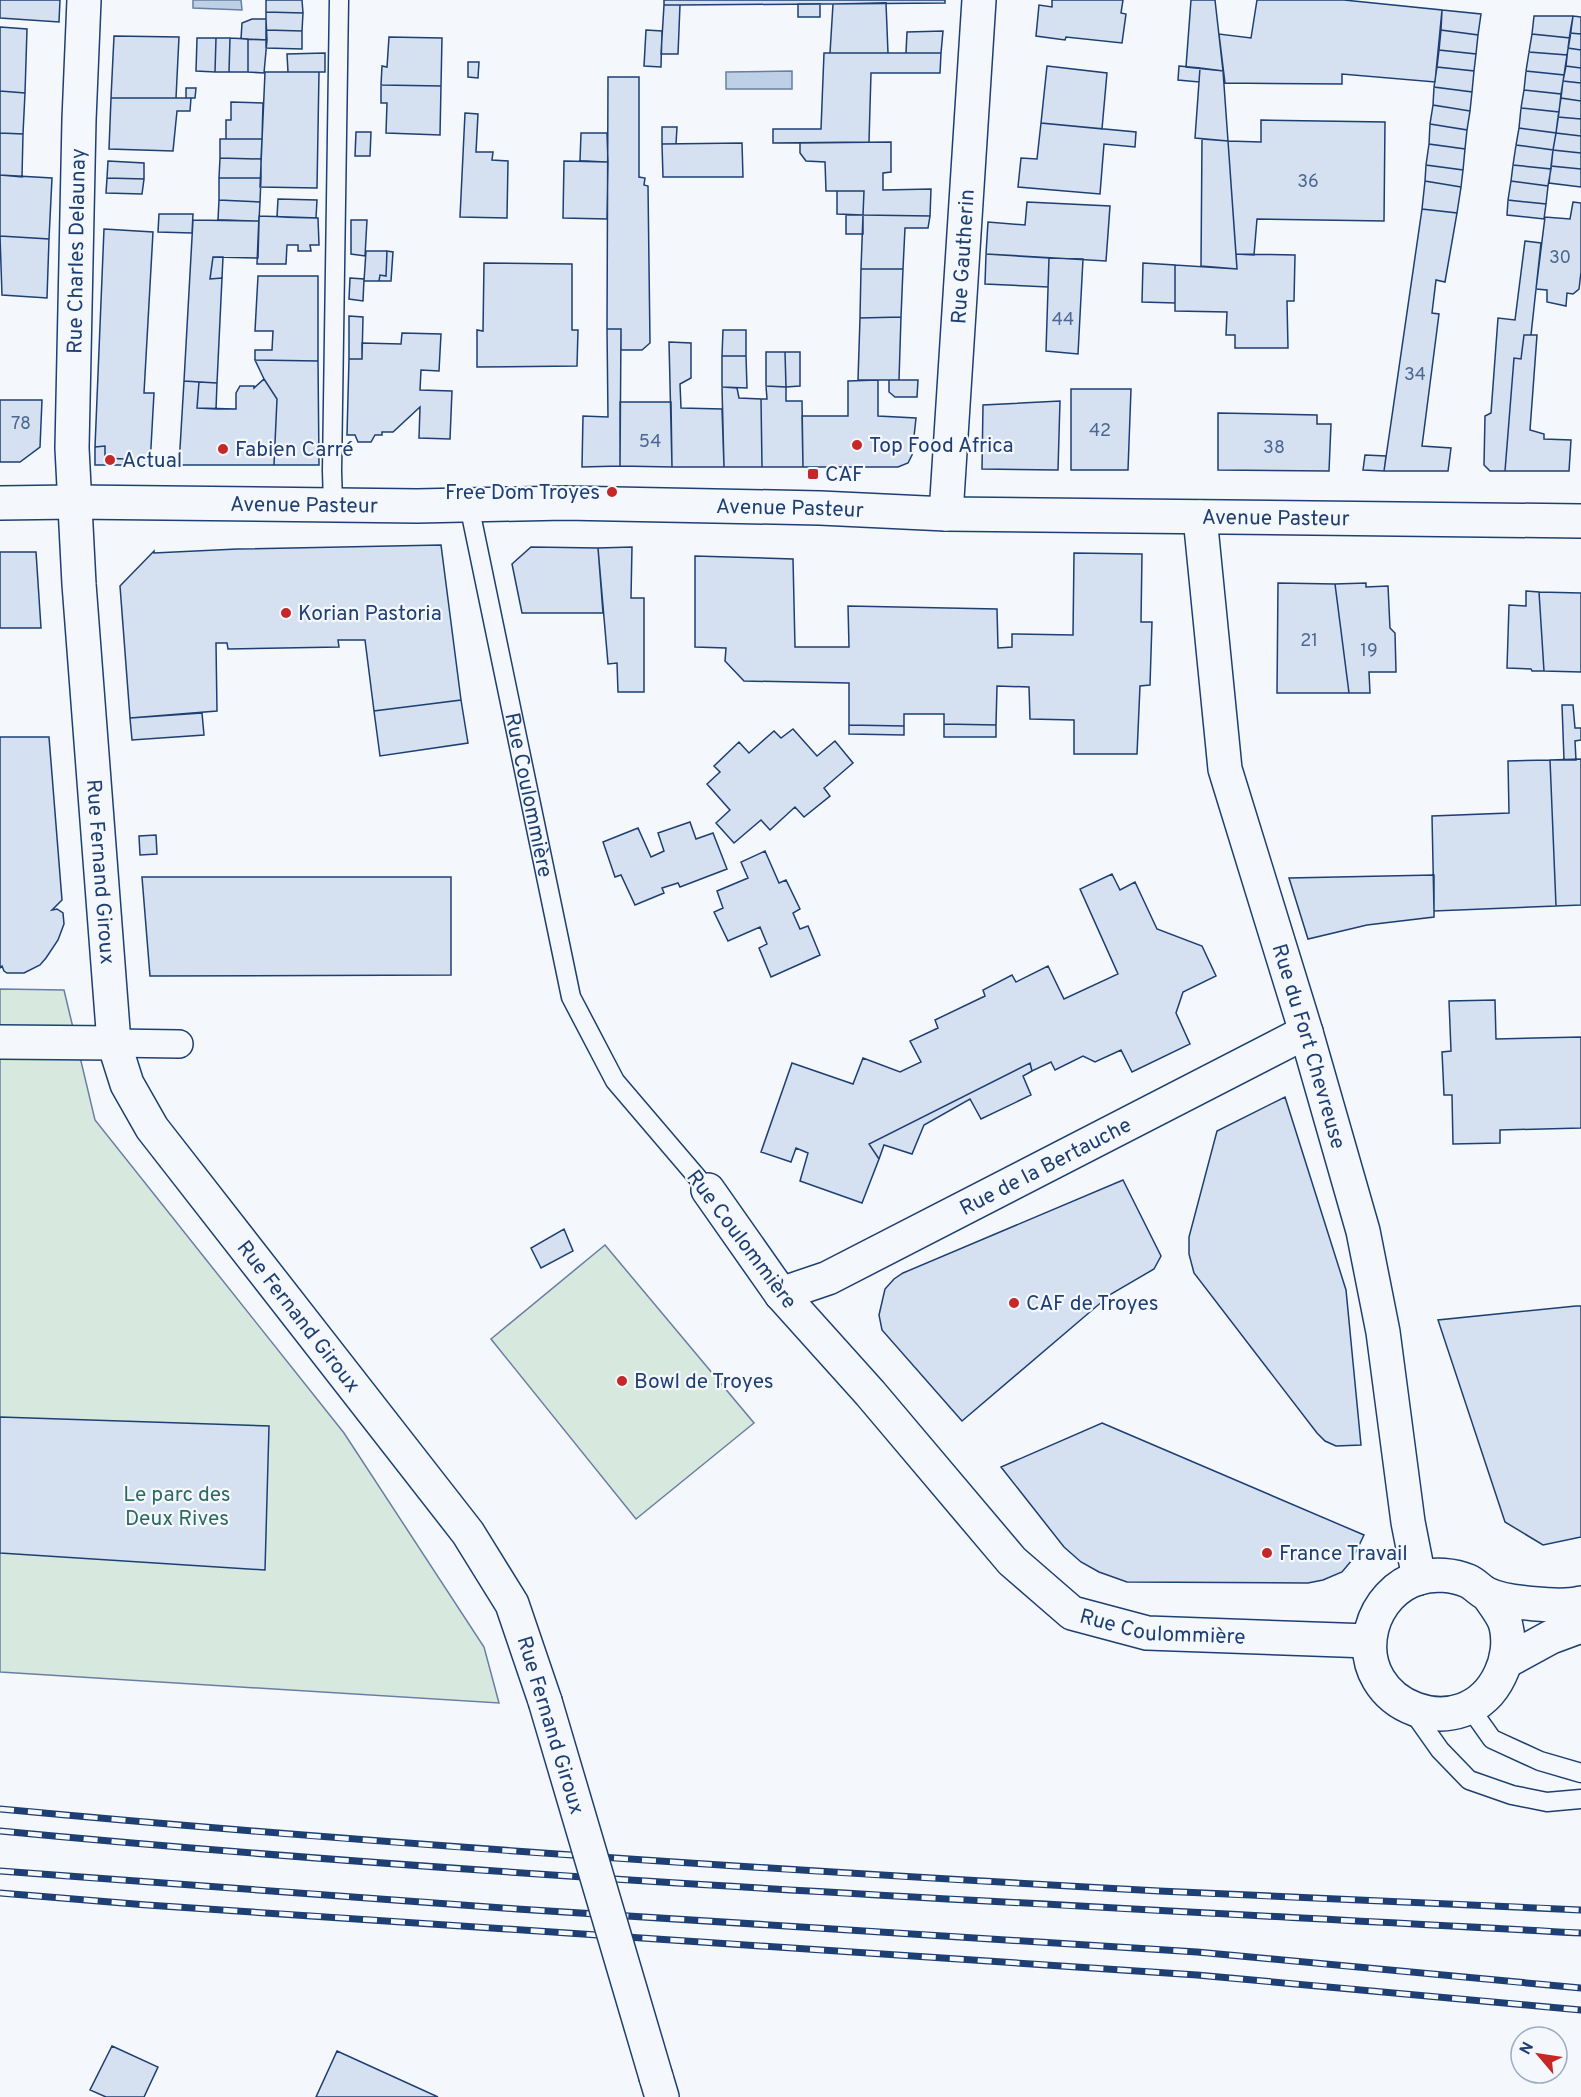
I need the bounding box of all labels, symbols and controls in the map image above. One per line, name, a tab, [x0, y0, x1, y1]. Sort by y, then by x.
street label: Rue Charles Delaunay	[62, 148, 93, 354]
house number: 36	[1297, 171, 1319, 194]
street label: Rue Gautherin	[946, 188, 982, 325]
house number: 30	[1549, 247, 1571, 270]
house number: 44	[1052, 309, 1074, 332]
house number: 34	[1404, 364, 1426, 387]
house number: 78	[11, 413, 31, 436]
house number: 42	[1089, 420, 1111, 443]
house number: 54	[639, 431, 661, 454]
place label: Top Food Africa	[869, 433, 1014, 460]
place label: Fabien Carré	[235, 437, 353, 464]
house number: 38	[1263, 437, 1285, 460]
marker: Top Food Africa	[850, 438, 864, 452]
marker: Fabien Carré	[216, 442, 230, 456]
place label: Actual	[122, 448, 182, 475]
marker: Actual	[103, 453, 117, 467]
place label: CAF	[825, 462, 864, 489]
marker: CAF	[806, 467, 820, 481]
place label: Free Dom Troyes	[445, 480, 600, 507]
marker: Free Dom Troyes	[605, 485, 619, 499]
street label: Avenue Pasteur	[230, 492, 378, 521]
street label: Avenue Pasteur	[716, 494, 864, 525]
street label: Avenue Pasteur	[1202, 505, 1350, 533]
place label: Korian Pastoria	[298, 601, 442, 628]
marker: Korian Pastoria	[279, 606, 293, 620]
house number: 21	[1300, 630, 1318, 653]
house number: 19	[1360, 640, 1378, 663]
street label: Rue Coulommière	[497, 710, 558, 880]
street label: Rue Fernand Giroux	[79, 778, 120, 966]
street label: Rue du Fort Chevreuse	[1265, 941, 1351, 1152]
street label: Rue de la Bertauche	[955, 1112, 1136, 1223]
street label: Rue Coulommière	[680, 1165, 802, 1315]
street label: Rue Fernand Giroux	[230, 1236, 365, 1399]
place label: CAF de Troyes	[1026, 1291, 1159, 1318]
marker: CAF de Troyes	[1007, 1296, 1021, 1310]
place label: Bowl de Troyes	[634, 1369, 774, 1396]
marker: Bowl de Troyes	[615, 1374, 629, 1388]
park label: Le parc des Deux Rives	[123, 1482, 231, 1533]
place label: France Travail	[1279, 1541, 1408, 1568]
marker: France Travail	[1260, 1546, 1274, 1560]
street label: Rue Coulommière	[1077, 1604, 1246, 1652]
street label: Rue Fernand Giroux	[510, 1633, 590, 1818]
north arrow	[1509, 2025, 1569, 2085]
text: N	[1516, 2039, 1539, 2059]

